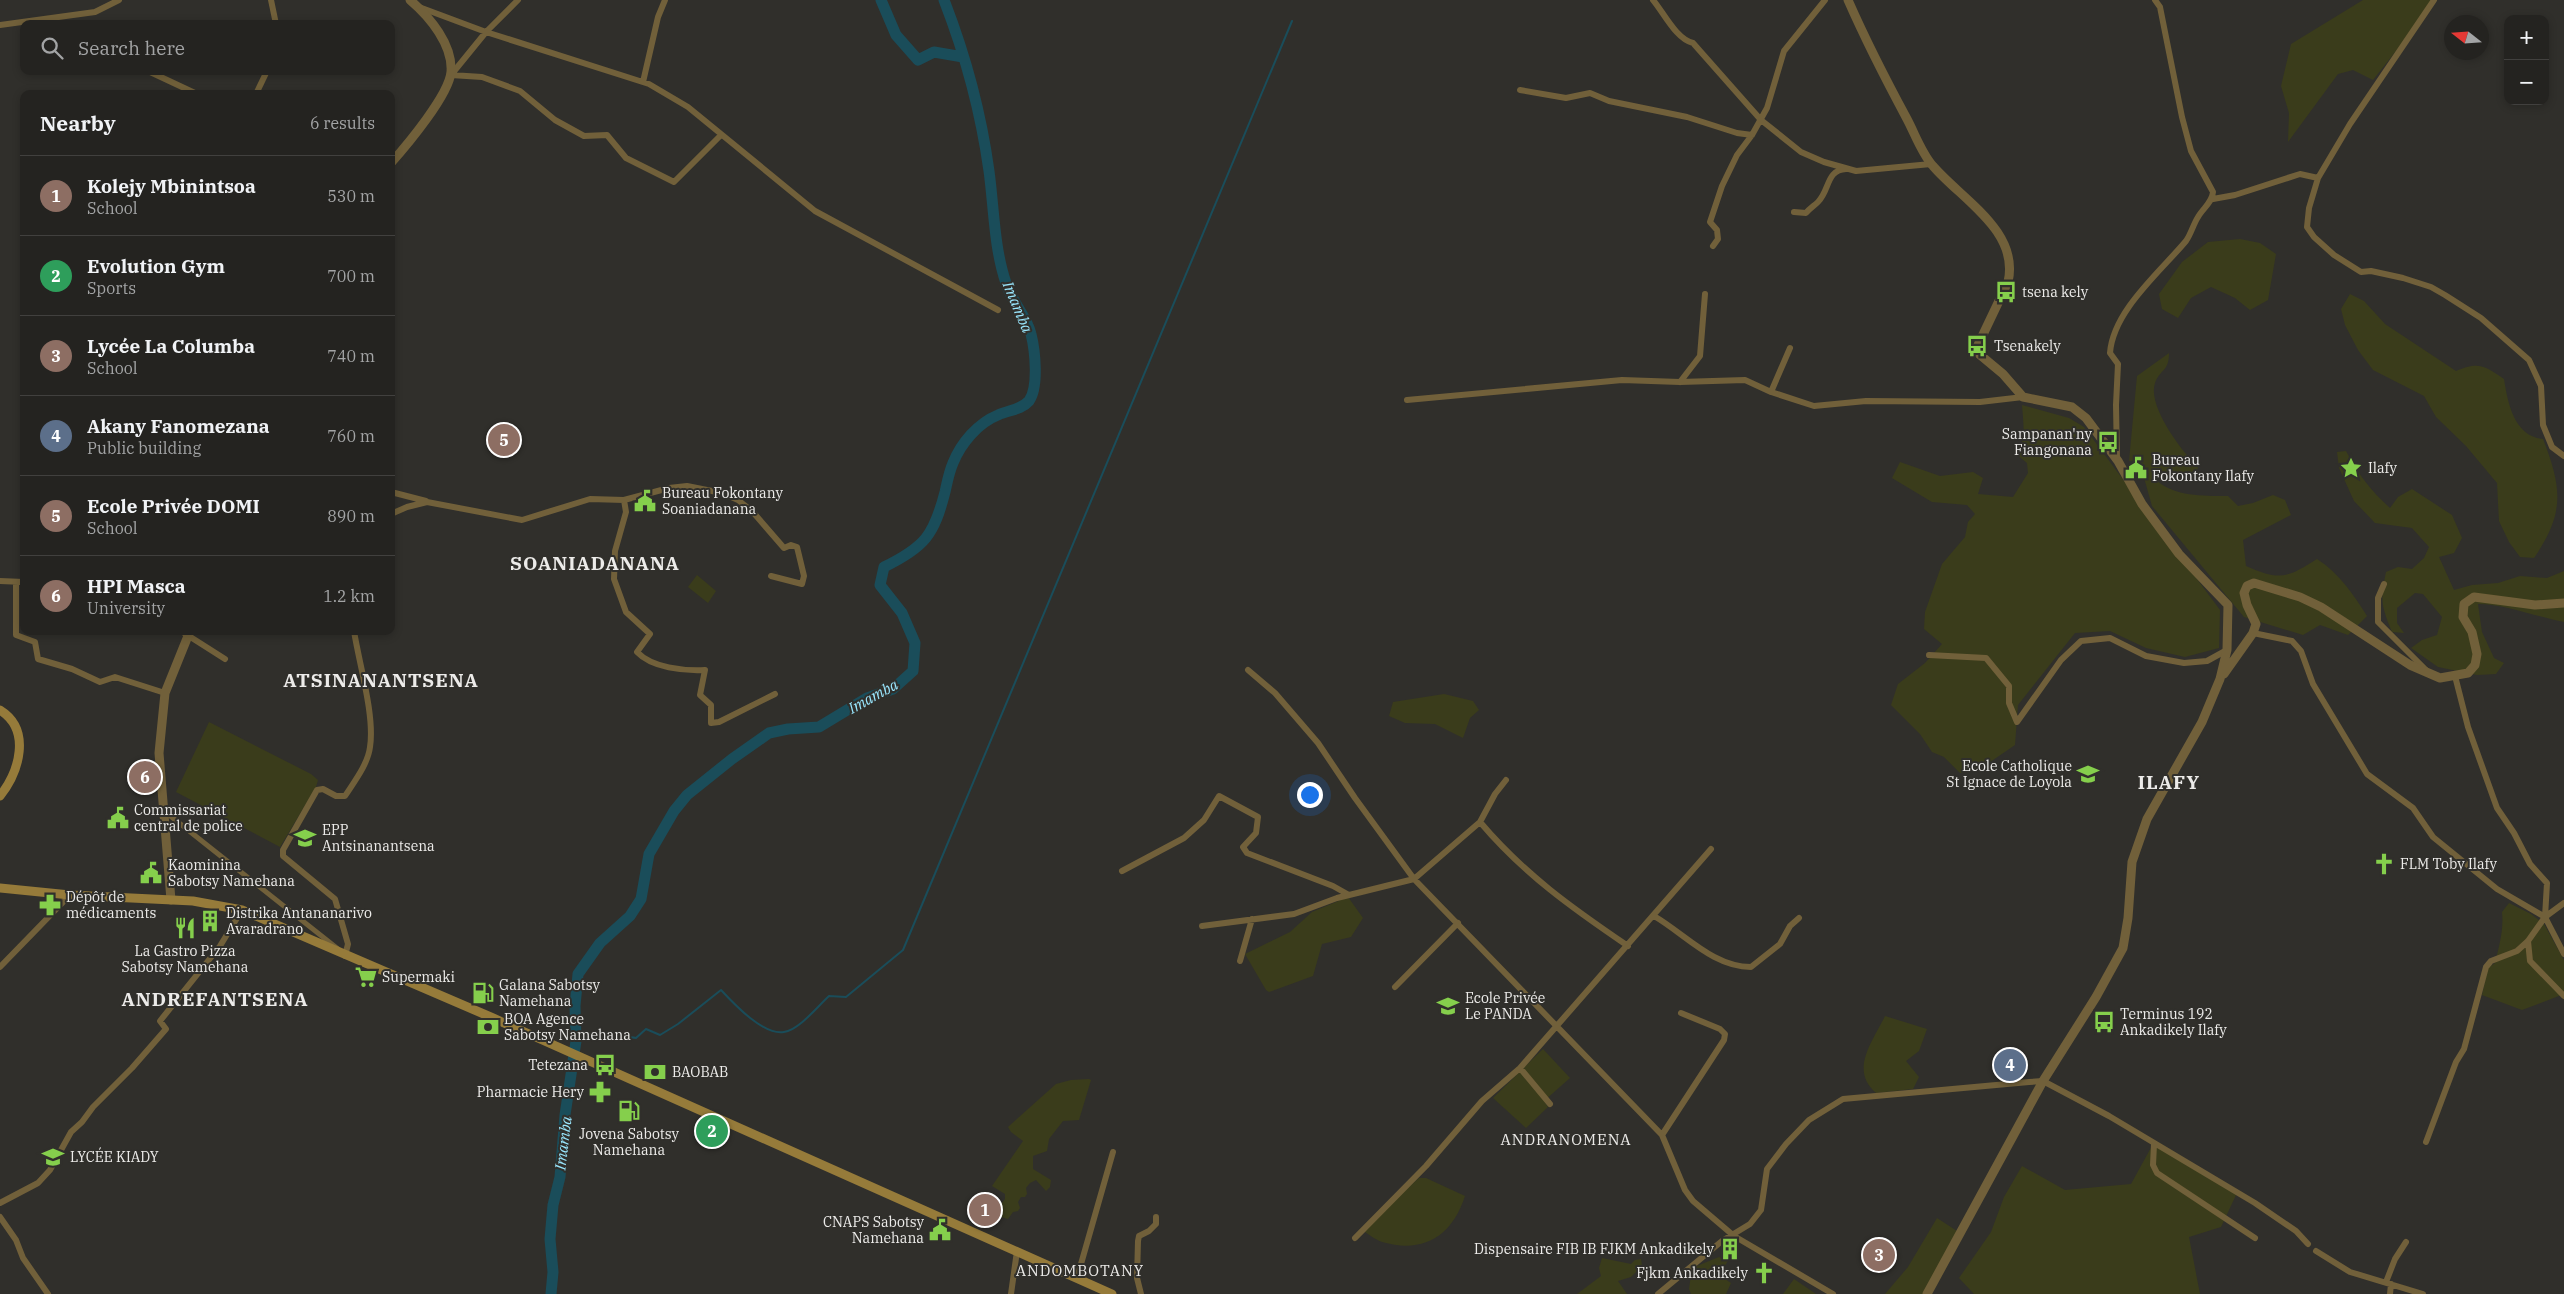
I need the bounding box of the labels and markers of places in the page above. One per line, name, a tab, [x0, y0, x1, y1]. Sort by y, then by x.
bus stop icon: tsena kely	[1993, 279, 2019, 305]
place label: tsena kely	[2022, 283, 2089, 301]
bus stop icon: Tsenakely	[1964, 333, 1990, 359]
place label: Tsenakely	[1994, 337, 2061, 355]
pin: 5	[488, 421, 520, 459]
place label: Sampanan'ny Fiangonana	[2002, 425, 2093, 459]
bus stop icon: Sampanan'ny Fiangonana	[2095, 429, 2121, 455]
place label: Bureau Fokontany Ilafy	[2152, 451, 2254, 485]
public building icon: Bureau Fokontany Ilafy	[2123, 455, 2149, 481]
place icon: Ilafy	[2338, 455, 2364, 481]
place label: Ilafy	[2368, 459, 2397, 477]
place label: Bureau Fokontany Soaniadanana	[662, 484, 783, 518]
public building icon: Bureau Fokontany Soaniadanana	[632, 488, 658, 514]
place label: Ecole Catholique St Ignace de Loyola	[1946, 757, 2072, 791]
pin: 6	[129, 758, 161, 796]
school or university icon: Ecole Catholique St Ignace de Loyola	[2075, 761, 2101, 787]
place label: Commissariat central de police	[134, 801, 243, 835]
public building icon: Commissariat central de police	[105, 805, 131, 831]
place label: EPP Antsinanantsena	[322, 821, 435, 855]
school or university icon: EPP Antsinanantsena	[292, 825, 318, 851]
church icon: FLM Toby Ilafy	[2371, 851, 2397, 877]
place label: FLM Toby Ilafy	[2400, 855, 2497, 873]
place label: Kaominina Sabotsy Namehana	[168, 856, 295, 890]
public building icon: Kaominina Sabotsy Namehana	[138, 860, 164, 886]
place label: Dépôt de médicaments	[66, 888, 156, 922]
pharmacy icon: Dépôt de médicaments	[37, 892, 63, 918]
place label: Distrika Antananarivo Avaradrano	[226, 904, 372, 938]
building icon: Distrika Antananarivo Avaradrano	[197, 908, 223, 934]
restaurant icon: La Gastro Pizza Sabotsy Namehana	[172, 915, 198, 941]
place label: La Gastro Pizza Sabotsy Namehana	[122, 942, 249, 976]
supermarket icon: Supermaki	[353, 964, 379, 990]
place label: Supermaki	[382, 968, 455, 986]
place label: Galana Sabotsy Namehana	[499, 976, 600, 1010]
fuel station icon: Galana Sabotsy Namehana	[470, 980, 496, 1006]
place label: Ecole Privée Le PANDA	[1465, 989, 1545, 1023]
school or university icon: Ecole Privée Le PANDA	[1435, 993, 1461, 1019]
place label: Terminus 192 Ankadikely Ilafy	[2120, 1005, 2227, 1039]
bus stop icon: Terminus 192 Ankadikely Ilafy	[2091, 1009, 2117, 1035]
place label: BOA Agence Sabotsy Namehana	[504, 1010, 631, 1044]
bank icon: BOA Agence Sabotsy Namehana	[475, 1014, 501, 1040]
pin: 4	[1994, 1046, 2026, 1084]
bus stop icon: Tetezana	[592, 1052, 618, 1078]
place label: Tetezana	[528, 1056, 588, 1074]
bank icon: BAOBAB	[642, 1059, 668, 1085]
place label: BAOBAB	[672, 1063, 728, 1081]
pharmacy icon: Pharmacie Hery	[587, 1079, 613, 1105]
place label: Pharmacie Hery	[477, 1083, 585, 1101]
fuel station icon: Jovena Sabotsy Namehana	[616, 1098, 642, 1124]
pin: 2	[696, 1112, 728, 1150]
place label: Jovena Sabotsy Namehana	[579, 1125, 680, 1159]
school or university icon: LYCÉE KIADY	[40, 1144, 66, 1170]
place label: LYCÉE KIADY	[70, 1147, 159, 1166]
pin: 1	[969, 1191, 1001, 1229]
place label: CNAPS Sabotsy Namehana	[823, 1213, 925, 1247]
public building icon: CNAPS Sabotsy Namehana	[927, 1217, 953, 1243]
building icon: Dispensaire FIB IB FJKM Ankadikely	[1717, 1236, 1743, 1262]
pin: 3	[1863, 1236, 1895, 1274]
place label: Dispensaire FIB IB FJKM Ankadikely	[1474, 1240, 1715, 1258]
church icon: Fjkm Ankadikely	[1751, 1260, 1777, 1286]
place label: Fjkm Ankadikely	[1636, 1264, 1749, 1282]

